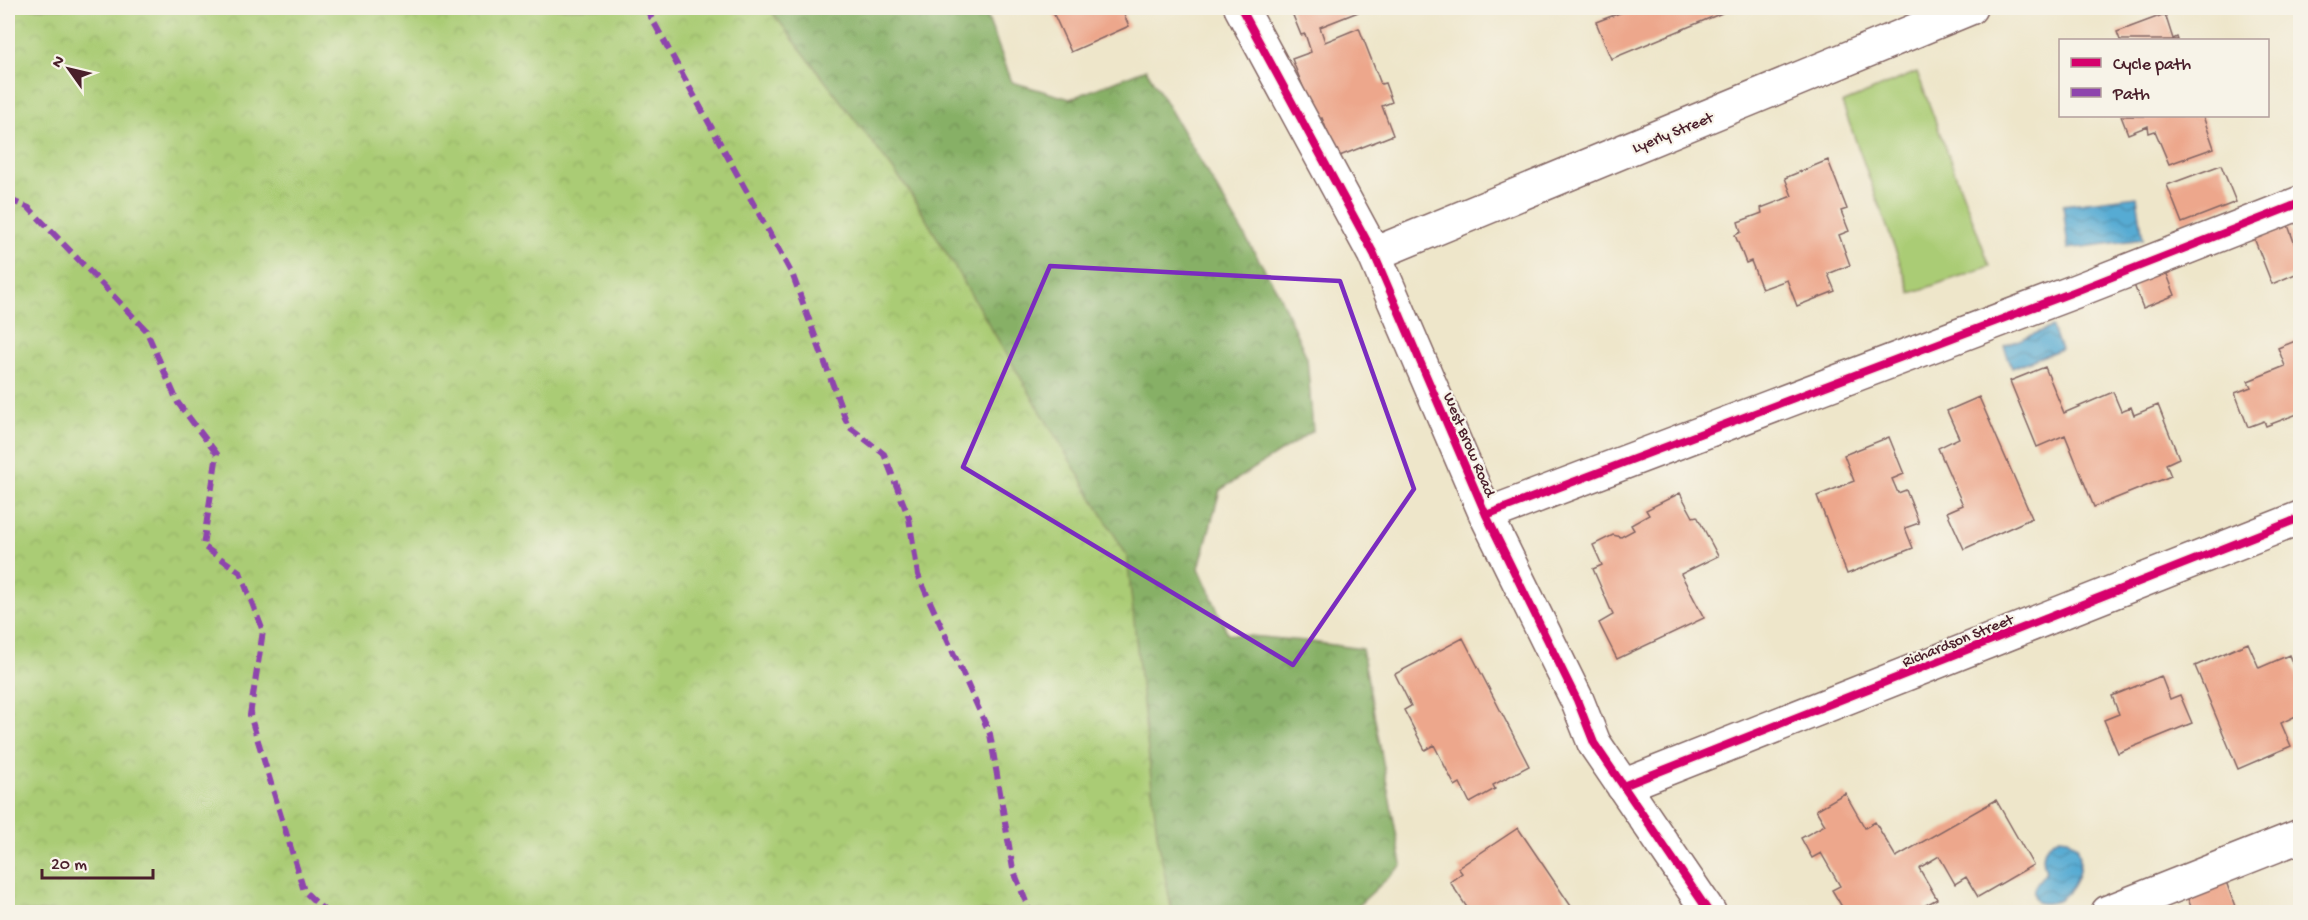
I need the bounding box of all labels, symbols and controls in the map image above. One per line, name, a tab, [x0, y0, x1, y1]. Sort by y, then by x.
north arrow	[39, 39, 99, 99]
legend	[2059, 39, 2269, 117]
text: N	[49, 52, 71, 72]
text: Cycle path	[2113, 55, 2191, 76]
text: Path	[2112, 85, 2150, 106]
street label: Lyerly Street	[1630, 109, 1718, 159]
street label: West Brow Road	[1437, 390, 1499, 502]
street label: Richardson Street	[1900, 611, 2018, 673]
scale bar	[42, 842, 153, 880]
text: 20 m	[51, 855, 87, 876]

